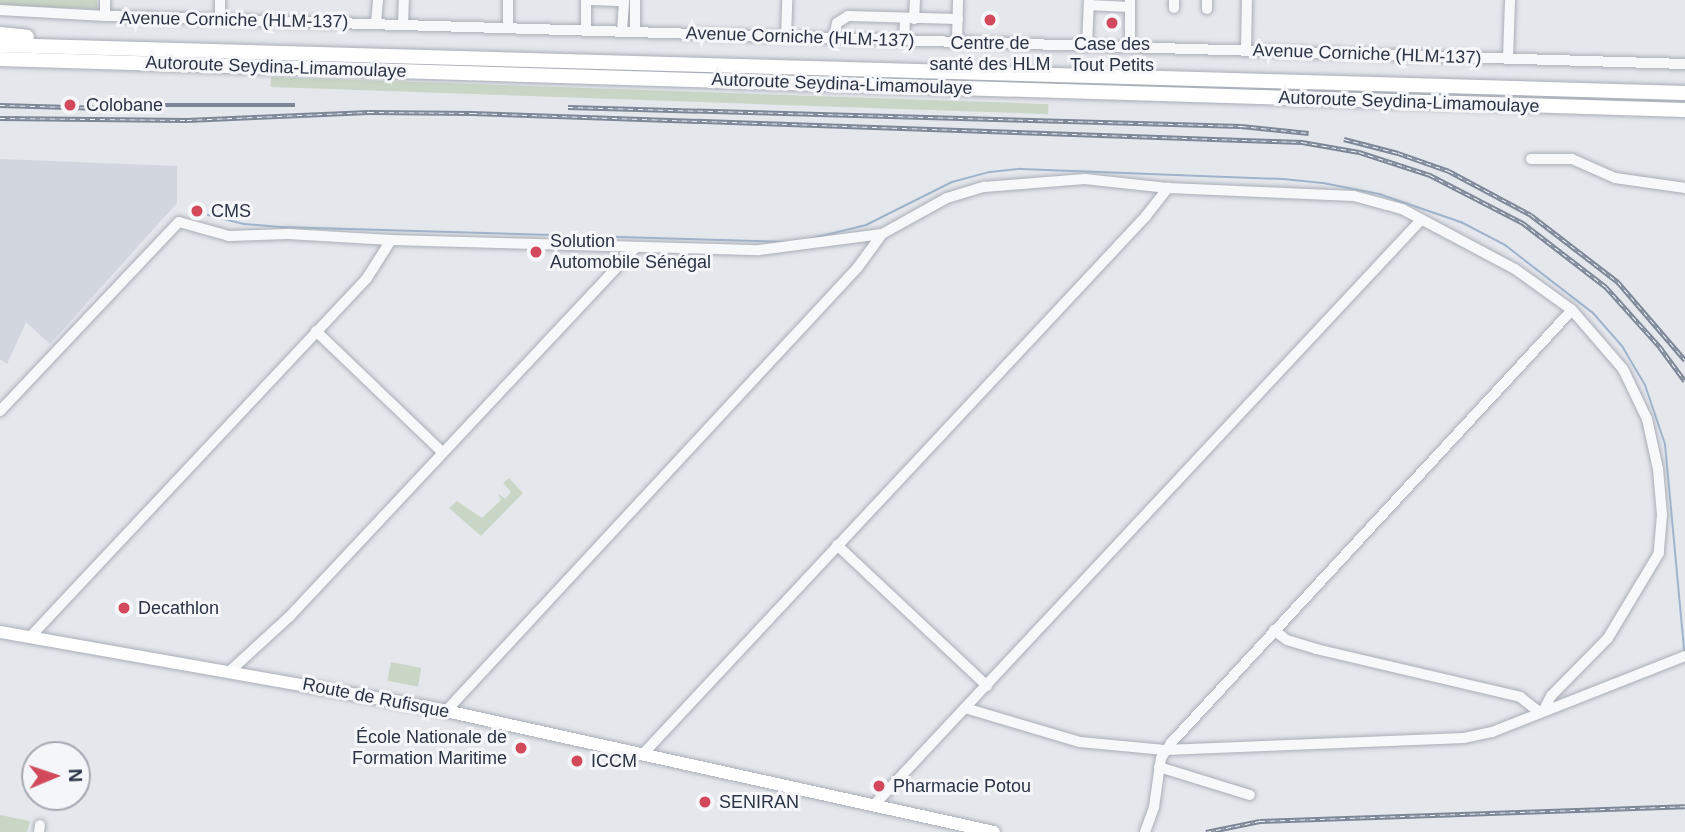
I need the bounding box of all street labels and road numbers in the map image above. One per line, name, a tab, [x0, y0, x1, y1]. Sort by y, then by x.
street label: Avenue Corniche (HLM-137)	[119, 7, 349, 33]
street label: Avenue Corniche (HLM-137)	[685, 22, 915, 52]
street label: Avenue Corniche (HLM-137)	[1252, 39, 1482, 69]
street label: Autoroute Seydina-Limamoulaye	[145, 52, 407, 82]
street label: Autoroute Seydina-Limamoulaye	[711, 69, 973, 99]
street label: Autoroute Seydina-Limamoulaye	[1278, 87, 1540, 117]
street label: Route de Rufisque	[301, 673, 451, 723]

